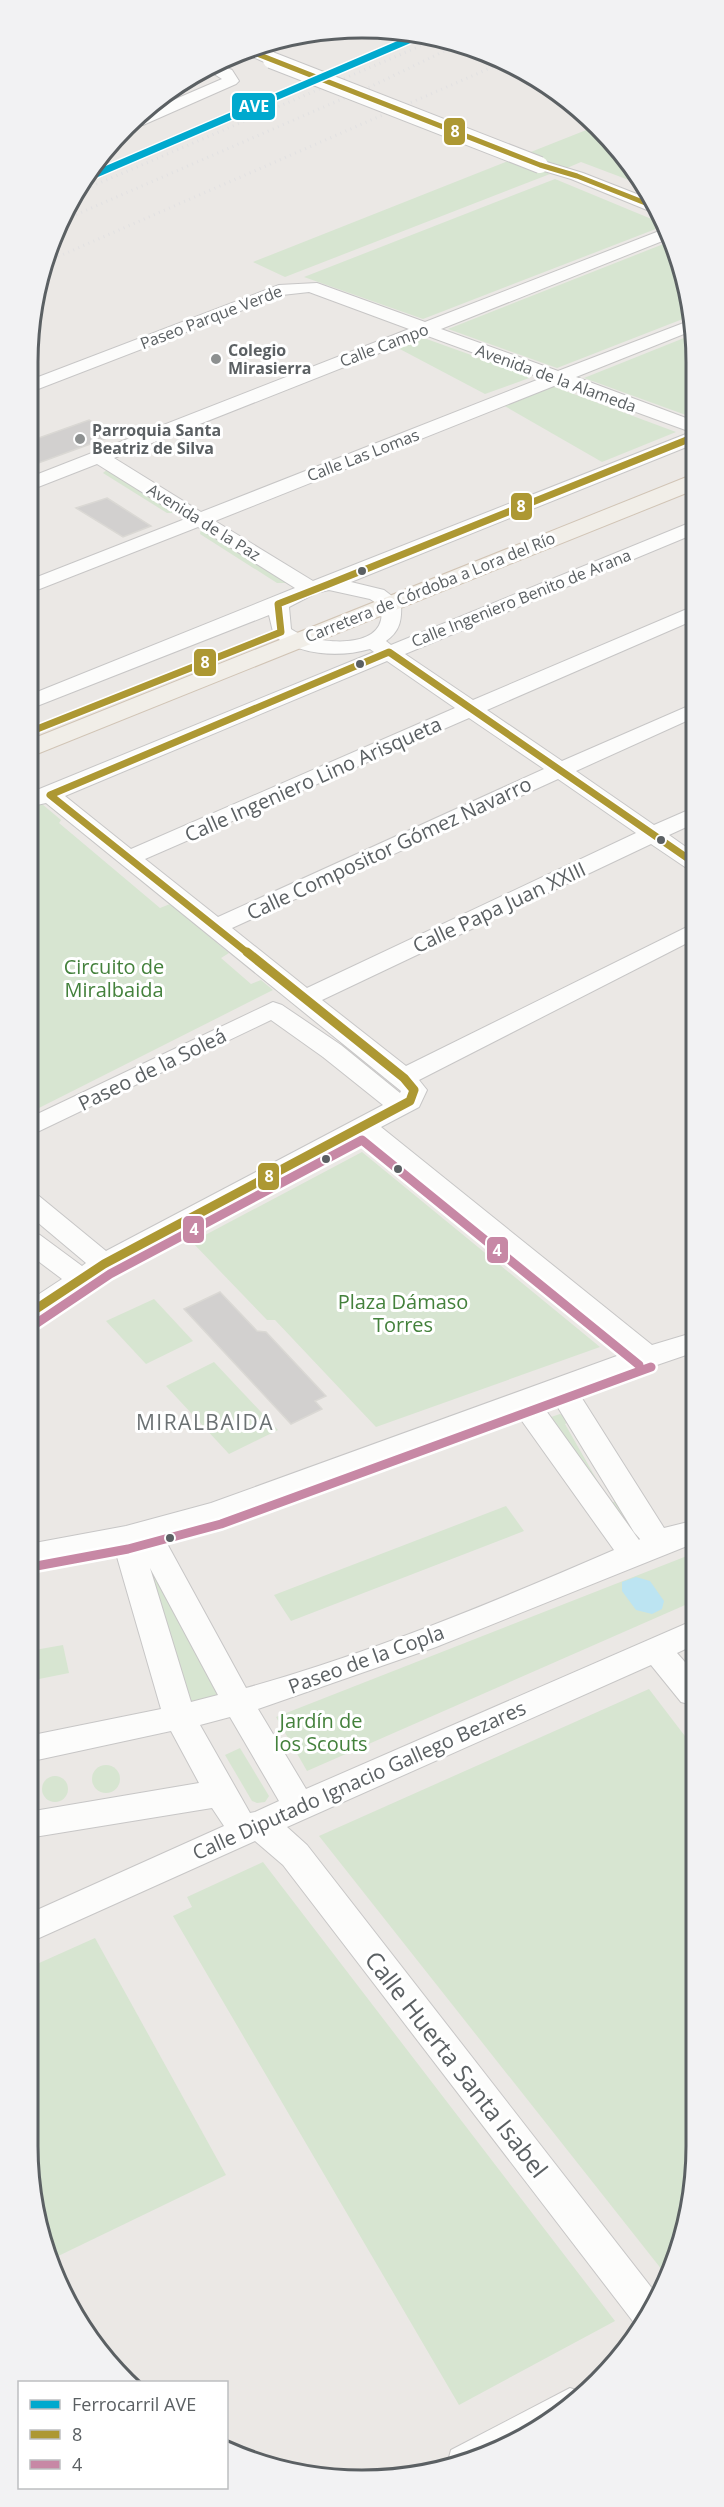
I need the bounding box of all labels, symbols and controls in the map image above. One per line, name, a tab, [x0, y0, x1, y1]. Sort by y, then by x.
line badge: AVE	[231, 92, 276, 121]
text: AVE	[239, 95, 269, 117]
line badge: 8	[443, 117, 466, 146]
text: 8	[450, 120, 460, 142]
street label: Paseo Parque Verde	[137, 280, 285, 354]
street label: Calle Campo	[336, 318, 432, 372]
place label: Colegio Mirasierra	[228, 339, 311, 379]
street label: Avenida de la Alameda	[473, 339, 639, 417]
marker: Colegio Mirasierra	[209, 352, 223, 366]
place label: Parroquia Santa Beatriz de Silva	[92, 419, 221, 459]
street label: Calle Las Lomas	[304, 423, 422, 487]
marker: Parroquia Santa Beatriz de Silva	[73, 432, 87, 446]
street label: Avenida de la Paz	[143, 478, 265, 566]
line badge: 8	[510, 492, 533, 521]
text: 8	[516, 495, 526, 517]
street label: Carretera de Córdoba a Lora del Río	[302, 527, 558, 647]
street label: Calle Ingeniero Benito de Arana	[408, 544, 634, 652]
unlabelled marker	[356, 565, 368, 577]
line badge: 8	[193, 648, 217, 677]
text: 8	[200, 651, 210, 673]
unlabelled marker	[354, 658, 366, 670]
street label: Calle Ingeniero Lino Arisqueta	[180, 710, 446, 848]
street label: Calle Compositor Gómez Navarro	[242, 770, 536, 926]
unlabelled marker	[655, 834, 667, 846]
street label: Calle Papa Juan XXIII	[408, 855, 590, 959]
park label: Circuito de Miralbaida	[64, 953, 164, 1003]
street label: Paseo de la Soleá	[73, 1021, 231, 1117]
unlabelled marker	[320, 1153, 332, 1165]
line badge: 8	[257, 1162, 280, 1191]
unlabelled marker	[392, 1163, 404, 1175]
text: 8	[264, 1165, 274, 1187]
line badge: 4	[182, 1215, 205, 1244]
text: 4	[189, 1218, 199, 1240]
line badge: 4	[486, 1236, 509, 1264]
text: 4	[492, 1239, 502, 1261]
park label: Plaza Dámaso Torres	[338, 1288, 468, 1338]
district label: MIRALBAIDA	[136, 1408, 274, 1436]
unlabelled marker	[164, 1532, 176, 1544]
street label: Paseo de la Copla	[284, 1618, 448, 1700]
street label: Calle Diputado Ignacio Gallego Bezares	[188, 1694, 530, 1866]
park label: Jardín de los Scouts	[274, 1707, 368, 1757]
street label: Calle Huerta Santa Isabel	[358, 1944, 556, 2184]
legend	[18, 2381, 228, 2489]
text: Ferrocarril AVE	[72, 2392, 196, 2416]
text: 8	[72, 2422, 82, 2446]
text: 4	[72, 2452, 82, 2476]

